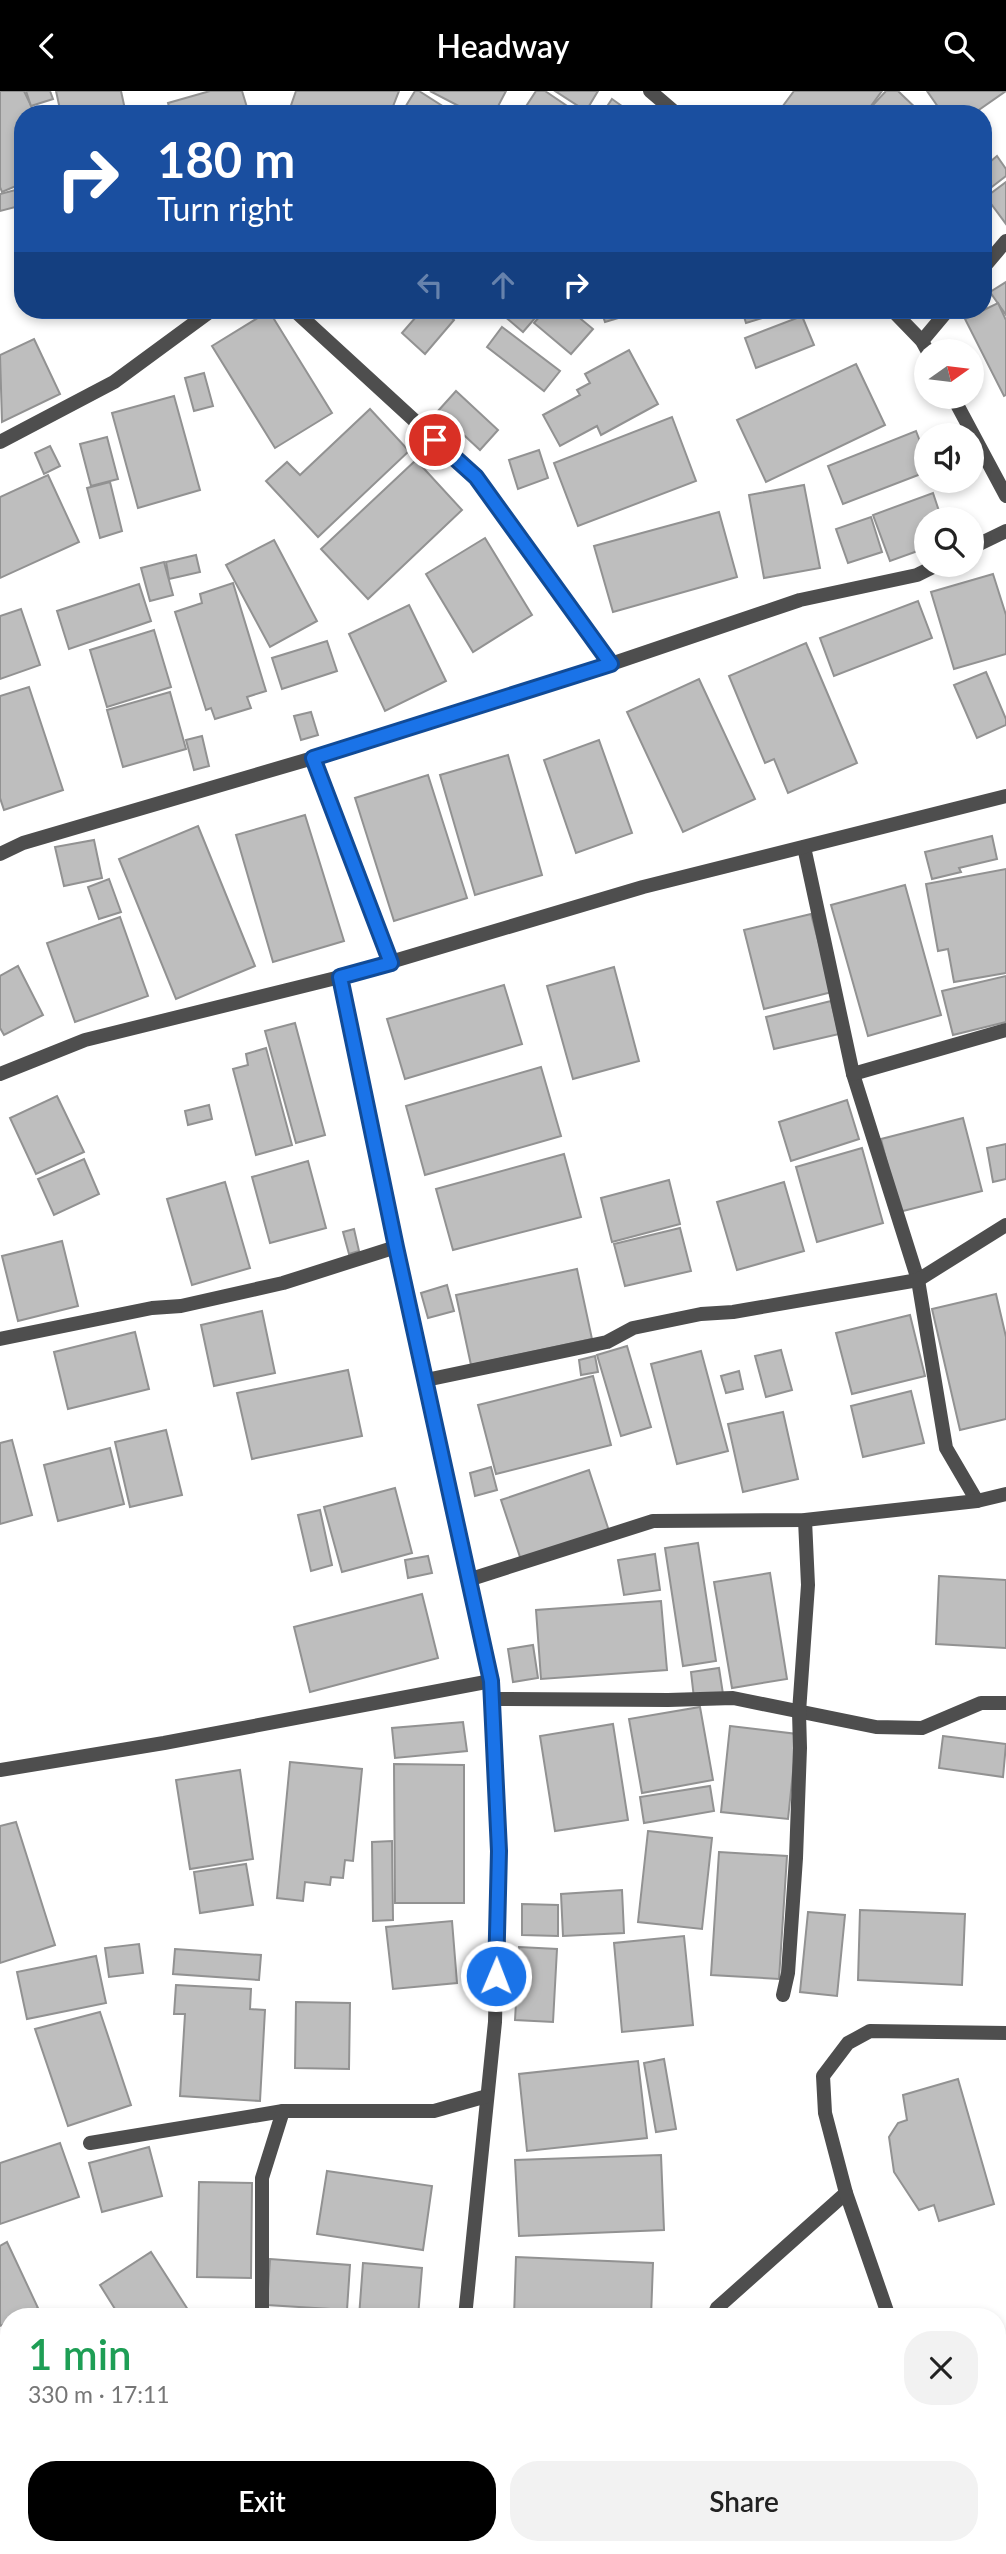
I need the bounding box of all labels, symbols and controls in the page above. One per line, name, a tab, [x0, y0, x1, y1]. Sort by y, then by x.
text: Headway	[437, 26, 569, 65]
icon: back	[28, 27, 66, 65]
icon: search	[940, 27, 978, 65]
text: 180 m	[157, 130, 295, 188]
icon: right	[42, 133, 133, 224]
text: Turn right	[157, 189, 293, 228]
icon: left	[411, 266, 449, 304]
icon: ahead	[484, 266, 522, 304]
icon: right	[557, 266, 595, 304]
north arrow	[914, 339, 984, 409]
map controls	[914, 339, 984, 577]
pin	[405, 410, 465, 470]
icon: arrive	[416, 421, 454, 459]
button: sound	[914, 423, 984, 493]
button: search	[914, 507, 984, 577]
position arrow	[459, 1939, 533, 2013]
text: 1 min	[28, 2329, 132, 2379]
button: close	[904, 2331, 978, 2405]
text: 330 m · 17:11	[28, 2380, 170, 2408]
button: Exit	[28, 2461, 496, 2541]
button: Share	[510, 2461, 978, 2541]

